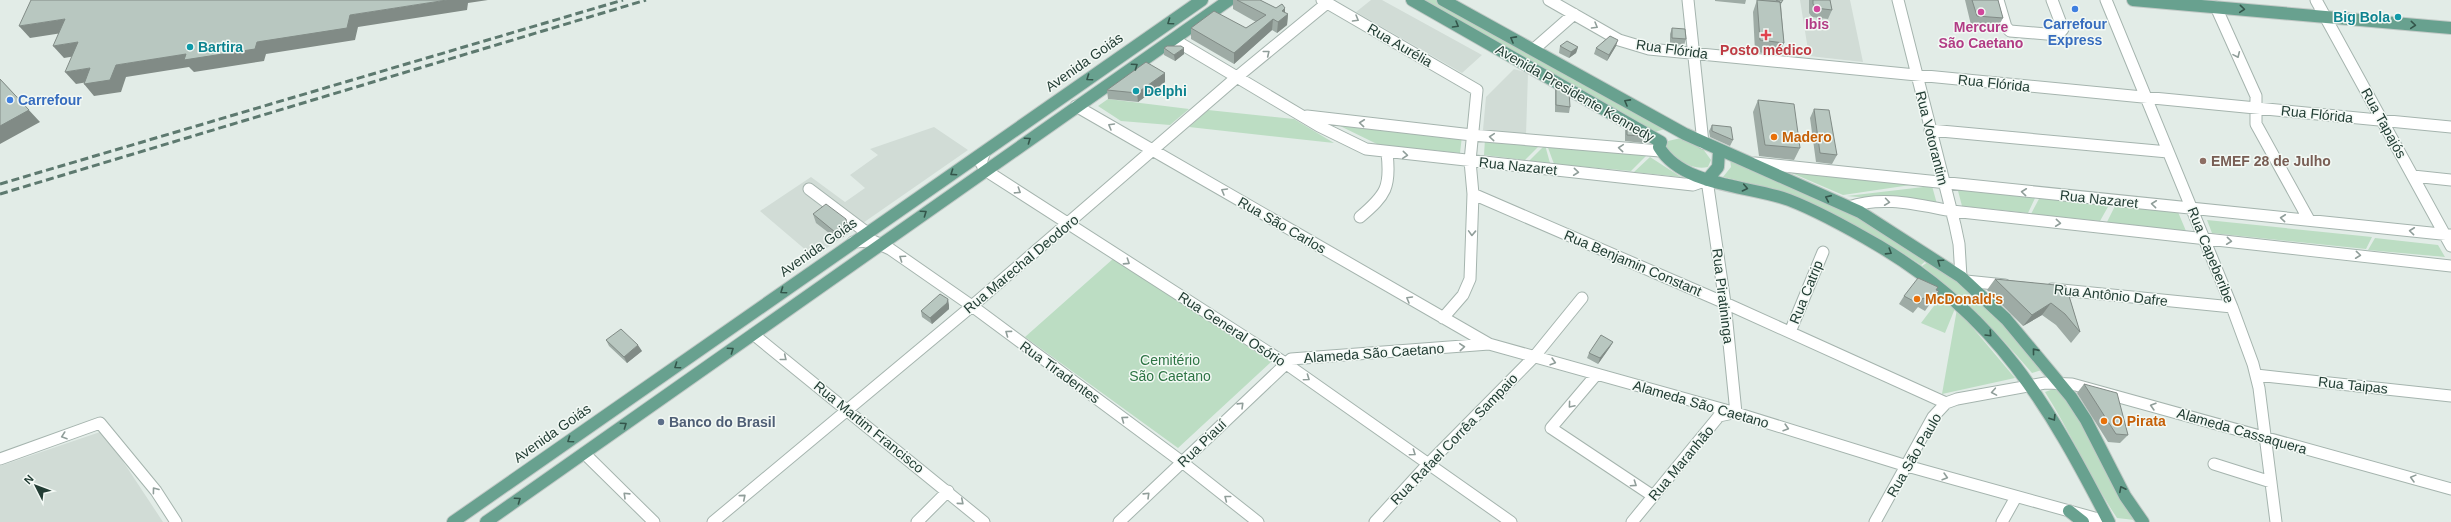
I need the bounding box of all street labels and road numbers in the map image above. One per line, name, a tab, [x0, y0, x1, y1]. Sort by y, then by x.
street label: Rua Aurélia	[1365, 20, 1436, 70]
street label: Avenida Goiás	[1042, 29, 1126, 95]
street label: Rua Flórida	[1635, 36, 1709, 62]
street label: Avenida Presidente Kennedy	[1493, 41, 1657, 145]
street label: Rua Flórida	[1957, 71, 2031, 95]
street label: Rua Tapajós	[2358, 85, 2410, 161]
street label: Rua Votorantim	[1913, 89, 1951, 187]
street label: Rua Flórida	[2280, 102, 2354, 126]
street label: Rua Nazaret	[1478, 154, 1558, 178]
street label: Rua Nazaret	[2059, 187, 2139, 211]
street label: Rua São Carlos	[1235, 193, 1329, 257]
street label: Rua Capeberibe	[2184, 205, 2238, 305]
street label: Rua Marechal Deodoro	[960, 211, 1082, 317]
street label: Avenida Goiás	[776, 214, 860, 280]
street label: Rua Benjamin Constant	[1562, 227, 1704, 299]
street label: Rua Piratininga	[1709, 248, 1737, 345]
street label: Rua Catrip	[1786, 258, 1826, 326]
street label: Rua Antônio Dafre	[2053, 281, 2169, 309]
street label: Rua General Osório	[1175, 288, 1289, 370]
street label: Rua Tiradentes	[1017, 338, 1103, 406]
street label: Alameda São Caetano	[1303, 340, 1445, 366]
street label: Rua Rafael Corrêa Sampaio	[1387, 370, 1521, 508]
street label: Rua Taipas	[2317, 373, 2389, 397]
street label: Alameda São Caetano	[1631, 377, 1771, 431]
street label: Rua Martim Francisco	[811, 378, 927, 476]
street label: Avenida Goiás	[510, 400, 594, 466]
street label: Alameda Cassaquera	[2175, 405, 2309, 457]
street label: Rua São Paulo	[1884, 410, 1945, 500]
street label: Rua Piauí	[1174, 416, 1230, 470]
street label: Rua Maranhão	[1645, 422, 1717, 504]

